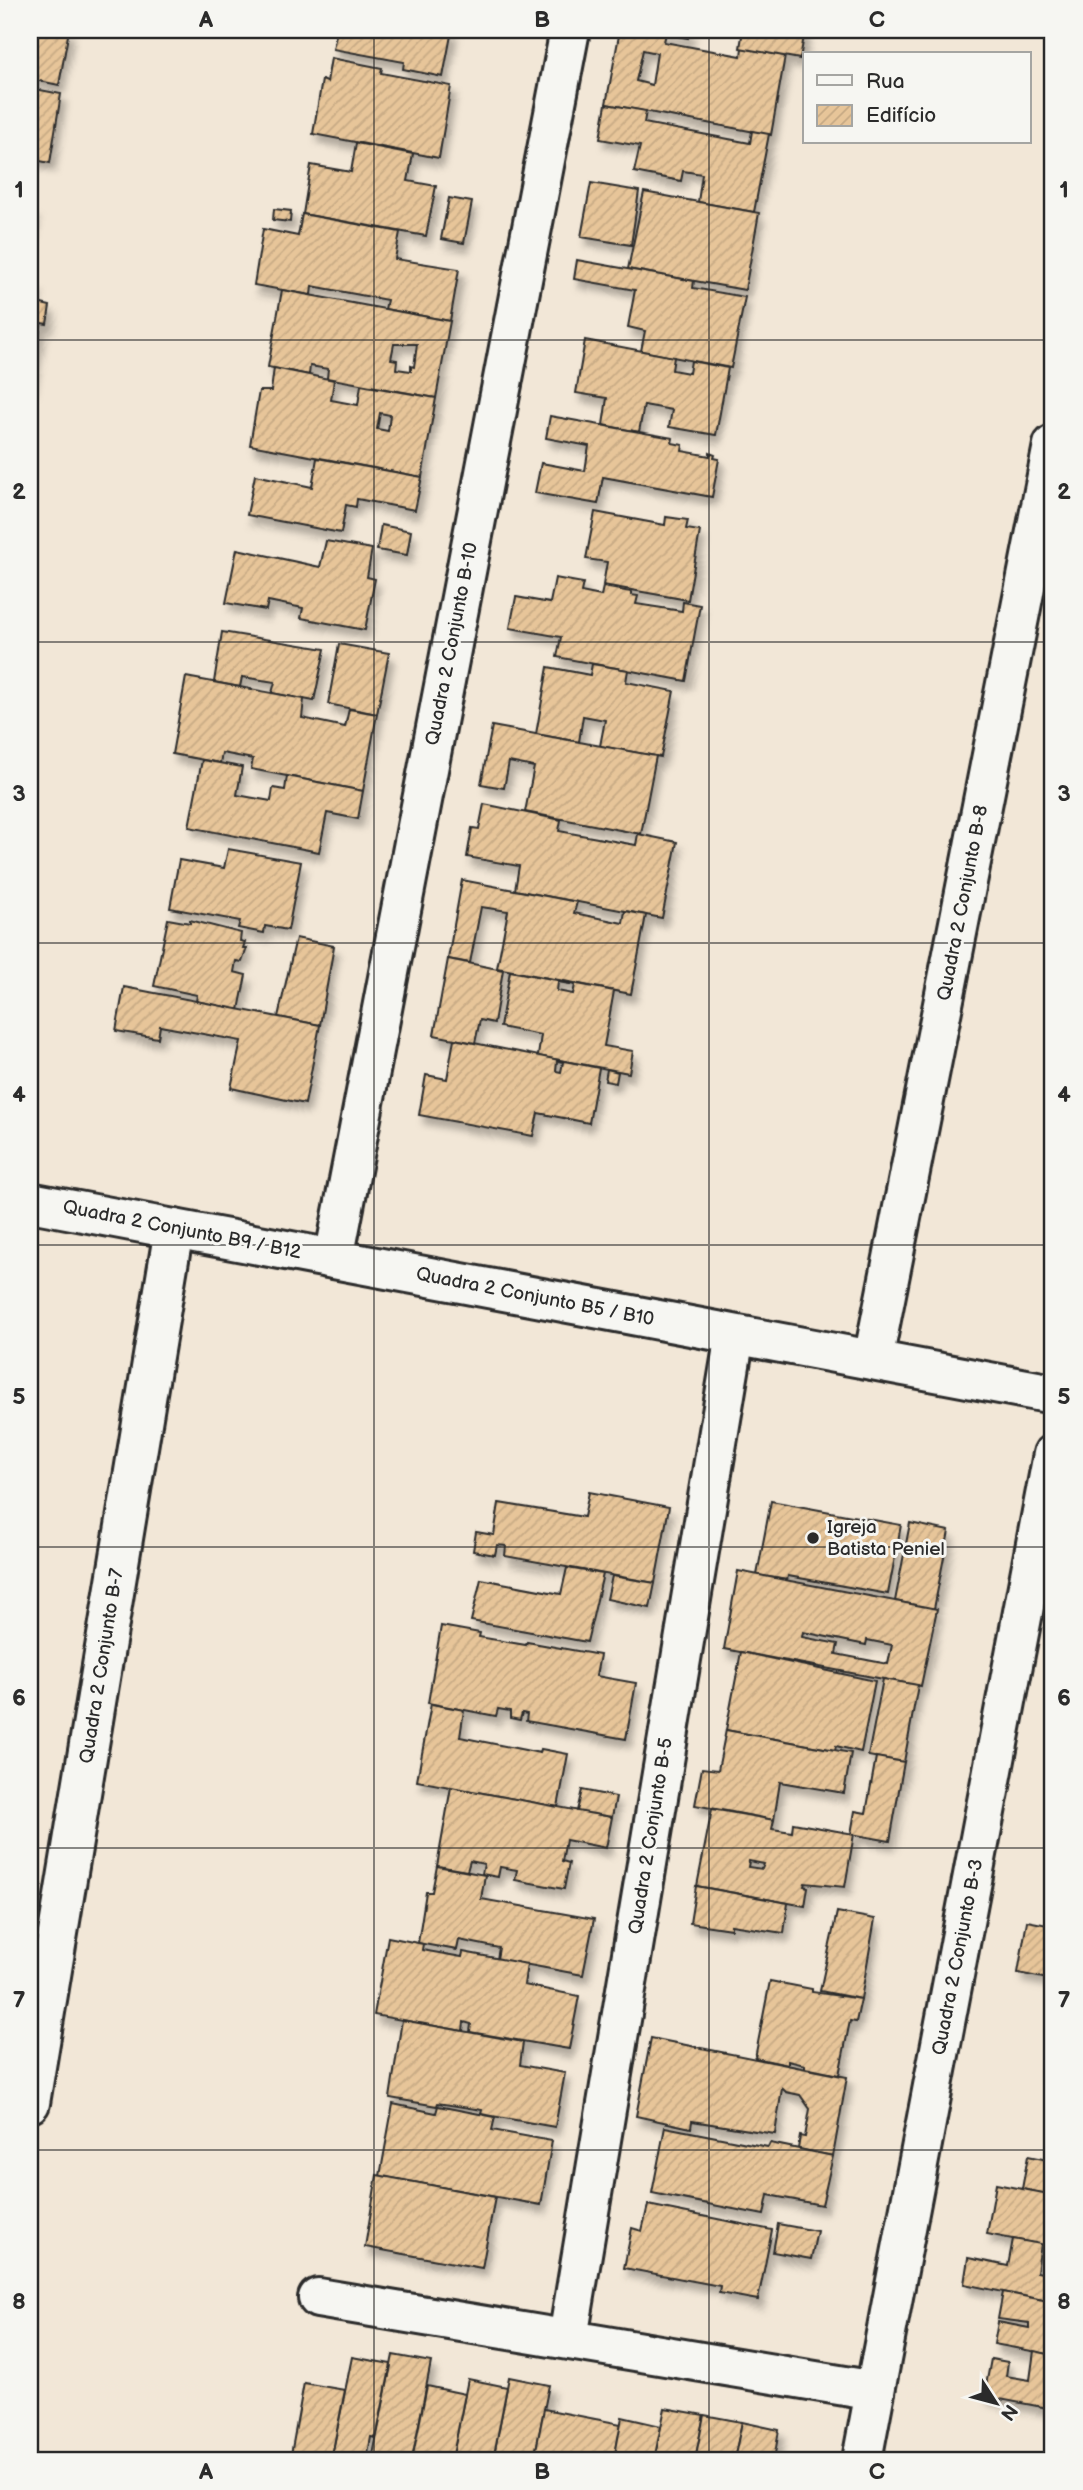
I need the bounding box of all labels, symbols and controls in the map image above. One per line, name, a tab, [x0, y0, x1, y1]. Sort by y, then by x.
text: A	[198, 6, 214, 34]
text: B	[534, 6, 550, 34]
text: C	[869, 6, 885, 34]
legend	[803, 52, 1030, 144]
text: Rua	[866, 69, 905, 94]
text: Edifício	[866, 103, 936, 128]
text: 1	[14, 176, 24, 204]
text: 1	[1059, 176, 1069, 204]
text: 2	[12, 478, 26, 506]
text: 2	[1057, 478, 1071, 506]
street label: Quadra 2 Conjunto B-10	[421, 541, 483, 747]
text: 3	[12, 780, 26, 808]
text: 3	[1057, 780, 1071, 808]
street label: Quadra 2 Conjunto B-8	[933, 803, 993, 1003]
text: 4	[12, 1081, 26, 1109]
text: 4	[1057, 1081, 1071, 1109]
street label: Quadra 2 Conjunto B9 / B12	[61, 1196, 304, 1265]
street label: Quadra 2 Conjunto B5 / B10	[414, 1263, 656, 1331]
text: 5	[12, 1383, 26, 1411]
text: 5	[1057, 1383, 1071, 1411]
place label: Igreja Batista Peniel	[827, 1516, 945, 1561]
marker: Igreja Batista Peniel	[805, 1530, 821, 1546]
street label: Quadra 2 Conjunto B-7	[75, 1566, 129, 1765]
text: 6	[12, 1684, 26, 1712]
text: 6	[1057, 1684, 1071, 1712]
street label: Quadra 2 Conjunto B-5	[624, 1736, 678, 1936]
street label: Quadra 2 Conjunto B-3	[928, 1857, 988, 2057]
text: 7	[13, 1986, 26, 2014]
text: 7	[1058, 1986, 1071, 2014]
text: 8	[12, 2288, 26, 2316]
text: 8	[1057, 2288, 1071, 2316]
north arrow	[960, 2368, 1030, 2438]
text: N	[995, 2400, 1022, 2425]
text: A	[198, 2458, 214, 2486]
text: B	[534, 2458, 550, 2486]
text: C	[869, 2458, 885, 2486]

